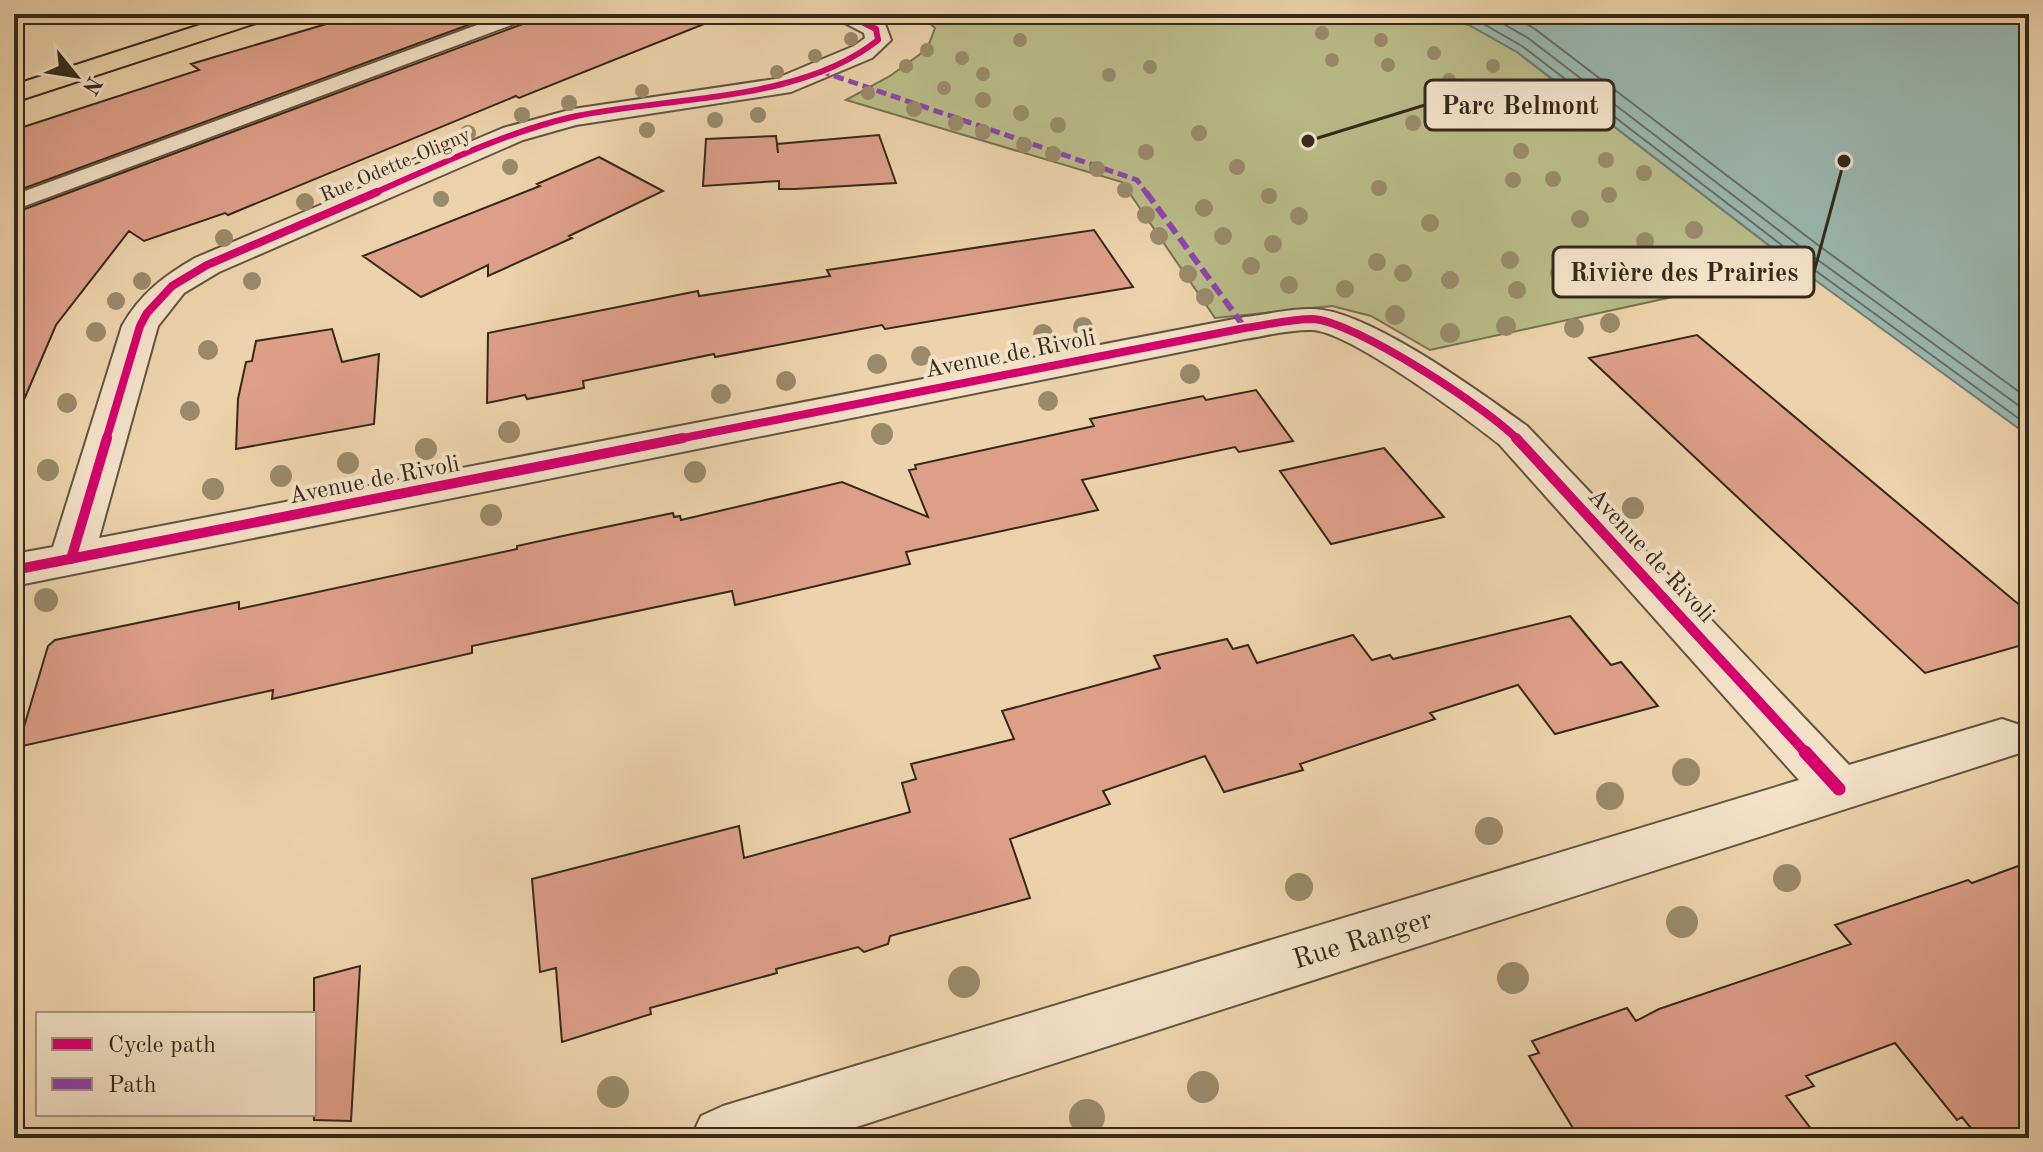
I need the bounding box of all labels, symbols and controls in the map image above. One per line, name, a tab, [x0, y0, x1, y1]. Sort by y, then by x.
north arrow	[36, 36, 116, 116]
text: N	[78, 72, 105, 98]
callout: Parc Belmont	[1425, 80, 1614, 130]
text: Parc Belmont	[1441, 94, 1599, 120]
street label: Rue Odette-Oligny	[318, 125, 474, 207]
callout: Rivière des Prairies	[1553, 247, 1814, 297]
text: Rivière des Prairies	[1570, 261, 1798, 287]
street label: Avenue de Rivoli	[923, 327, 1098, 383]
street label: Avenue de Rivoli	[287, 453, 462, 509]
street label: Avenue de Rivoli	[1583, 485, 1718, 628]
street label: Rue Ranger	[1290, 906, 1436, 975]
legend	[36, 1012, 316, 1116]
text: Cycle path	[108, 1034, 216, 1058]
text: Path	[108, 1074, 157, 1098]

